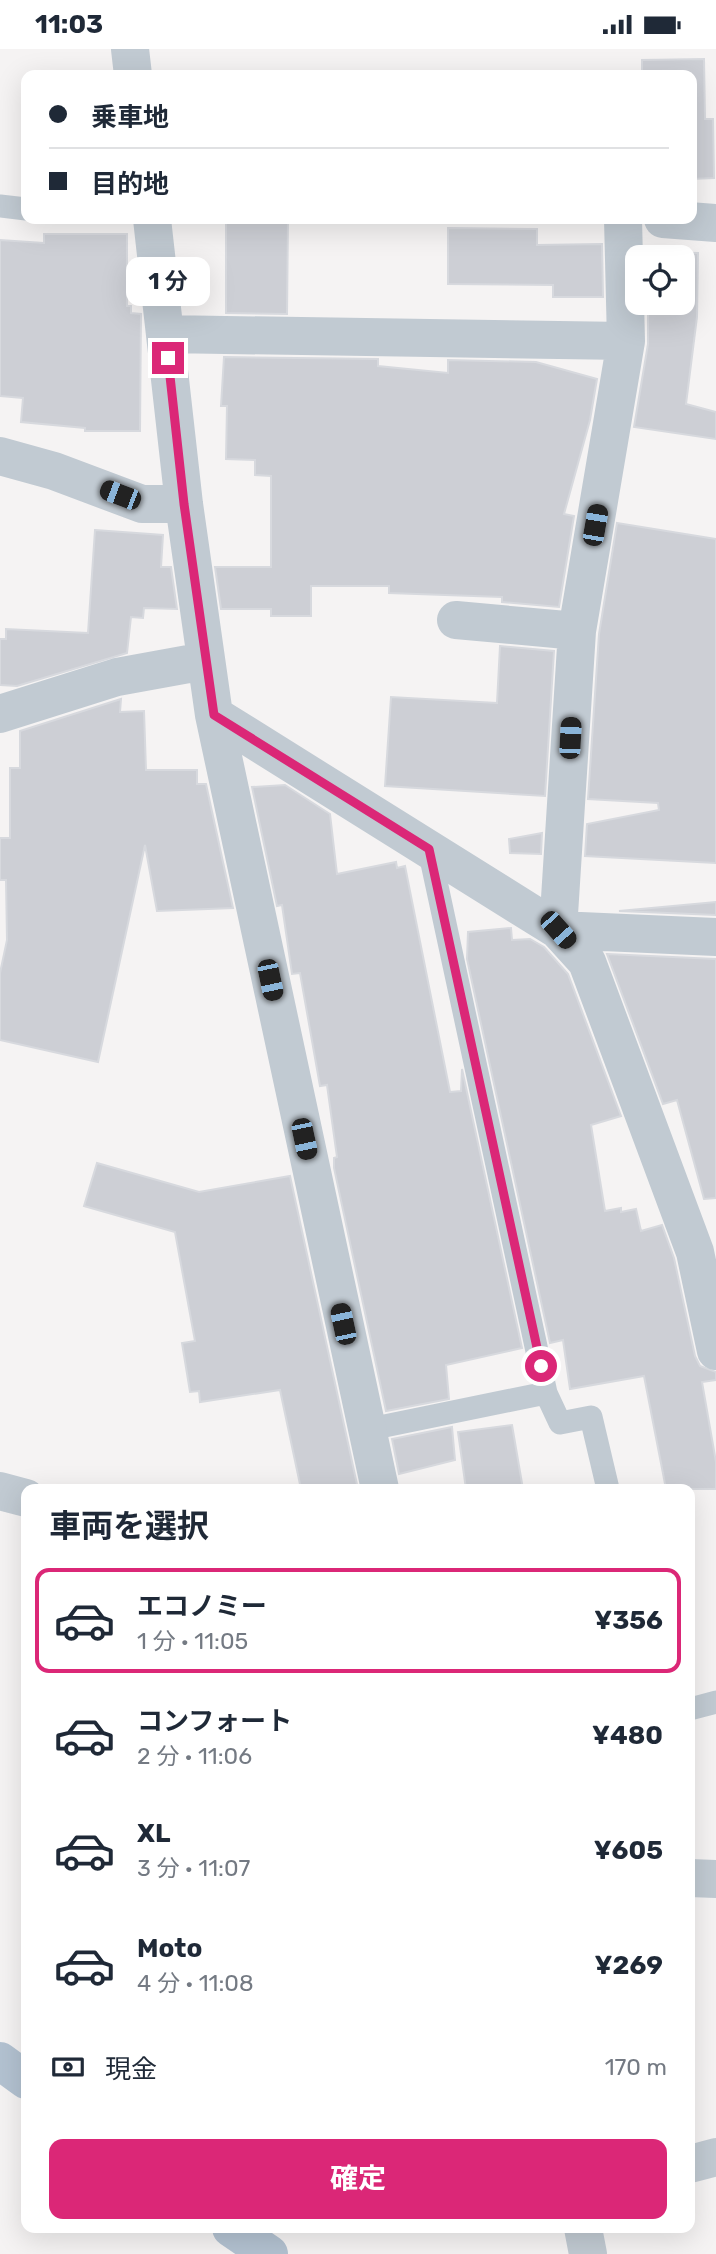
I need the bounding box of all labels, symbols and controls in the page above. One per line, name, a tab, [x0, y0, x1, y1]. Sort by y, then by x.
text: 11:03	[35, 9, 103, 40]
text: 乗車地	[91, 102, 169, 133]
text: 目的地	[91, 169, 169, 200]
map controls	[625, 245, 695, 315]
button: locate	[625, 245, 695, 315]
callout: 1 分	[126, 257, 210, 305]
text: 1 分	[148, 267, 188, 295]
route end	[152, 342, 184, 374]
car	[97, 478, 144, 512]
car	[582, 502, 609, 548]
car	[559, 716, 582, 760]
car	[537, 907, 580, 953]
car	[256, 957, 285, 1003]
car	[290, 1116, 319, 1162]
car	[329, 1301, 358, 1347]
route start	[525, 1350, 557, 1382]
text: 車両を選択	[49, 1507, 209, 1545]
icon: car	[53, 1589, 116, 1652]
text: エコノミー	[137, 1591, 267, 1622]
text: ¥356	[594, 1605, 663, 1636]
text: 1 分 · 11:05	[137, 1627, 248, 1655]
icon: car	[53, 1704, 116, 1767]
text: コンフォート	[137, 1706, 292, 1737]
text: ¥480	[592, 1720, 663, 1751]
text: 2 分 · 11:06	[137, 1742, 252, 1770]
text: XL	[137, 1818, 170, 1849]
icon: car	[53, 1819, 116, 1882]
text: ¥605	[594, 1835, 663, 1866]
text: 3 分 · 11:07	[137, 1854, 250, 1882]
text: Moto	[137, 1933, 202, 1964]
icon: car	[53, 1934, 116, 1997]
text: ¥269	[595, 1950, 663, 1981]
text: 4 分 · 11:08	[137, 1969, 254, 1997]
icon: cash	[49, 2048, 87, 2086]
text: 170 m	[605, 2053, 667, 2081]
text: 現金	[105, 2054, 157, 2085]
button: 確定	[49, 2139, 667, 2219]

